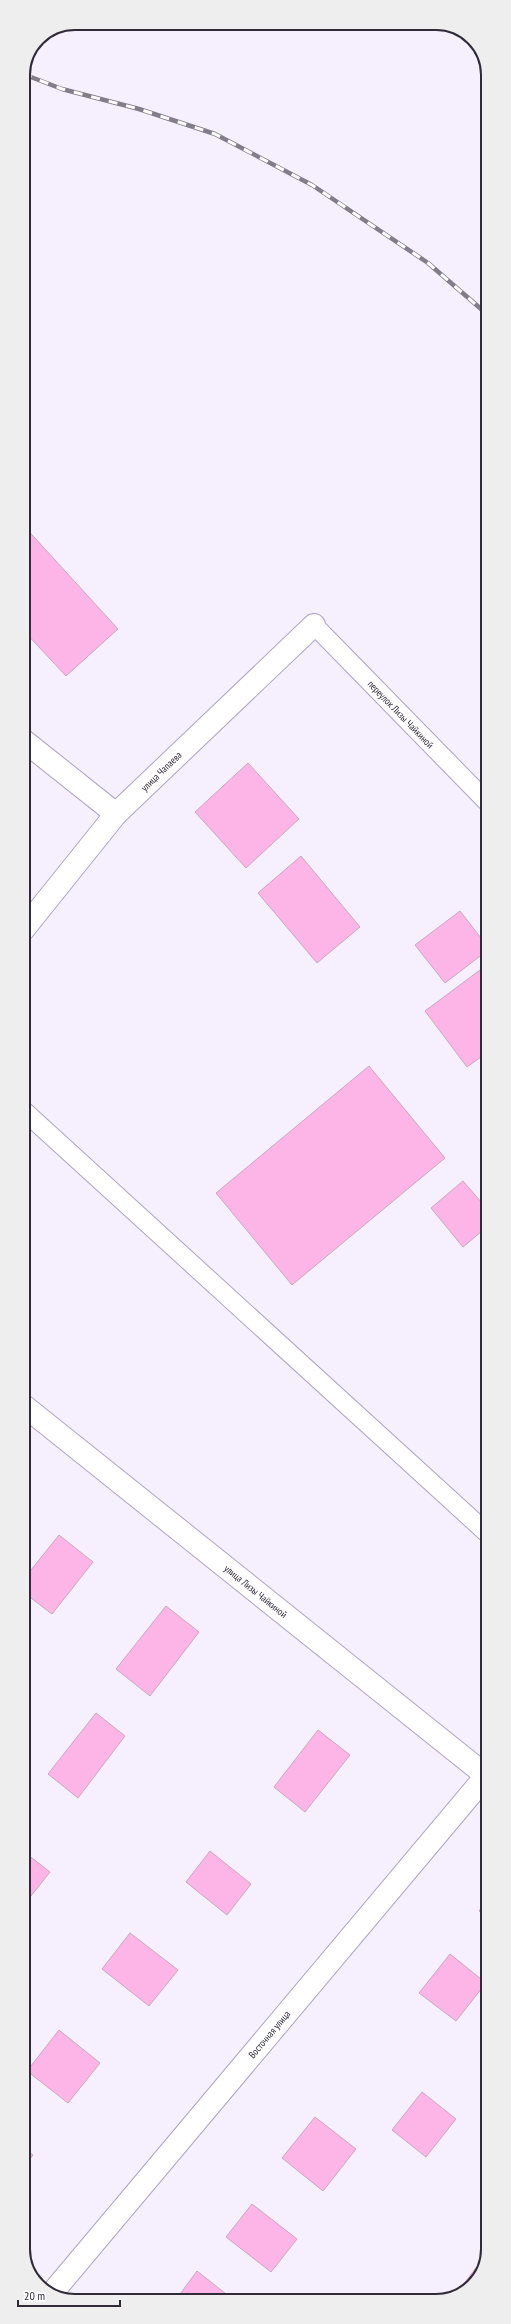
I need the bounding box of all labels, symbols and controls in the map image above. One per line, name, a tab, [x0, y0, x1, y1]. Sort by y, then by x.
street label: переулок Лизы Чайкиной	[365, 678, 436, 751]
street label: улица Чапаева	[138, 749, 185, 794]
street label: улица Лизы Чайкиной	[221, 1562, 290, 1621]
street label: Восточная улица	[246, 2008, 293, 2061]
scale bar	[18, 2282, 120, 2308]
text: 20 m	[24, 2288, 45, 2303]

